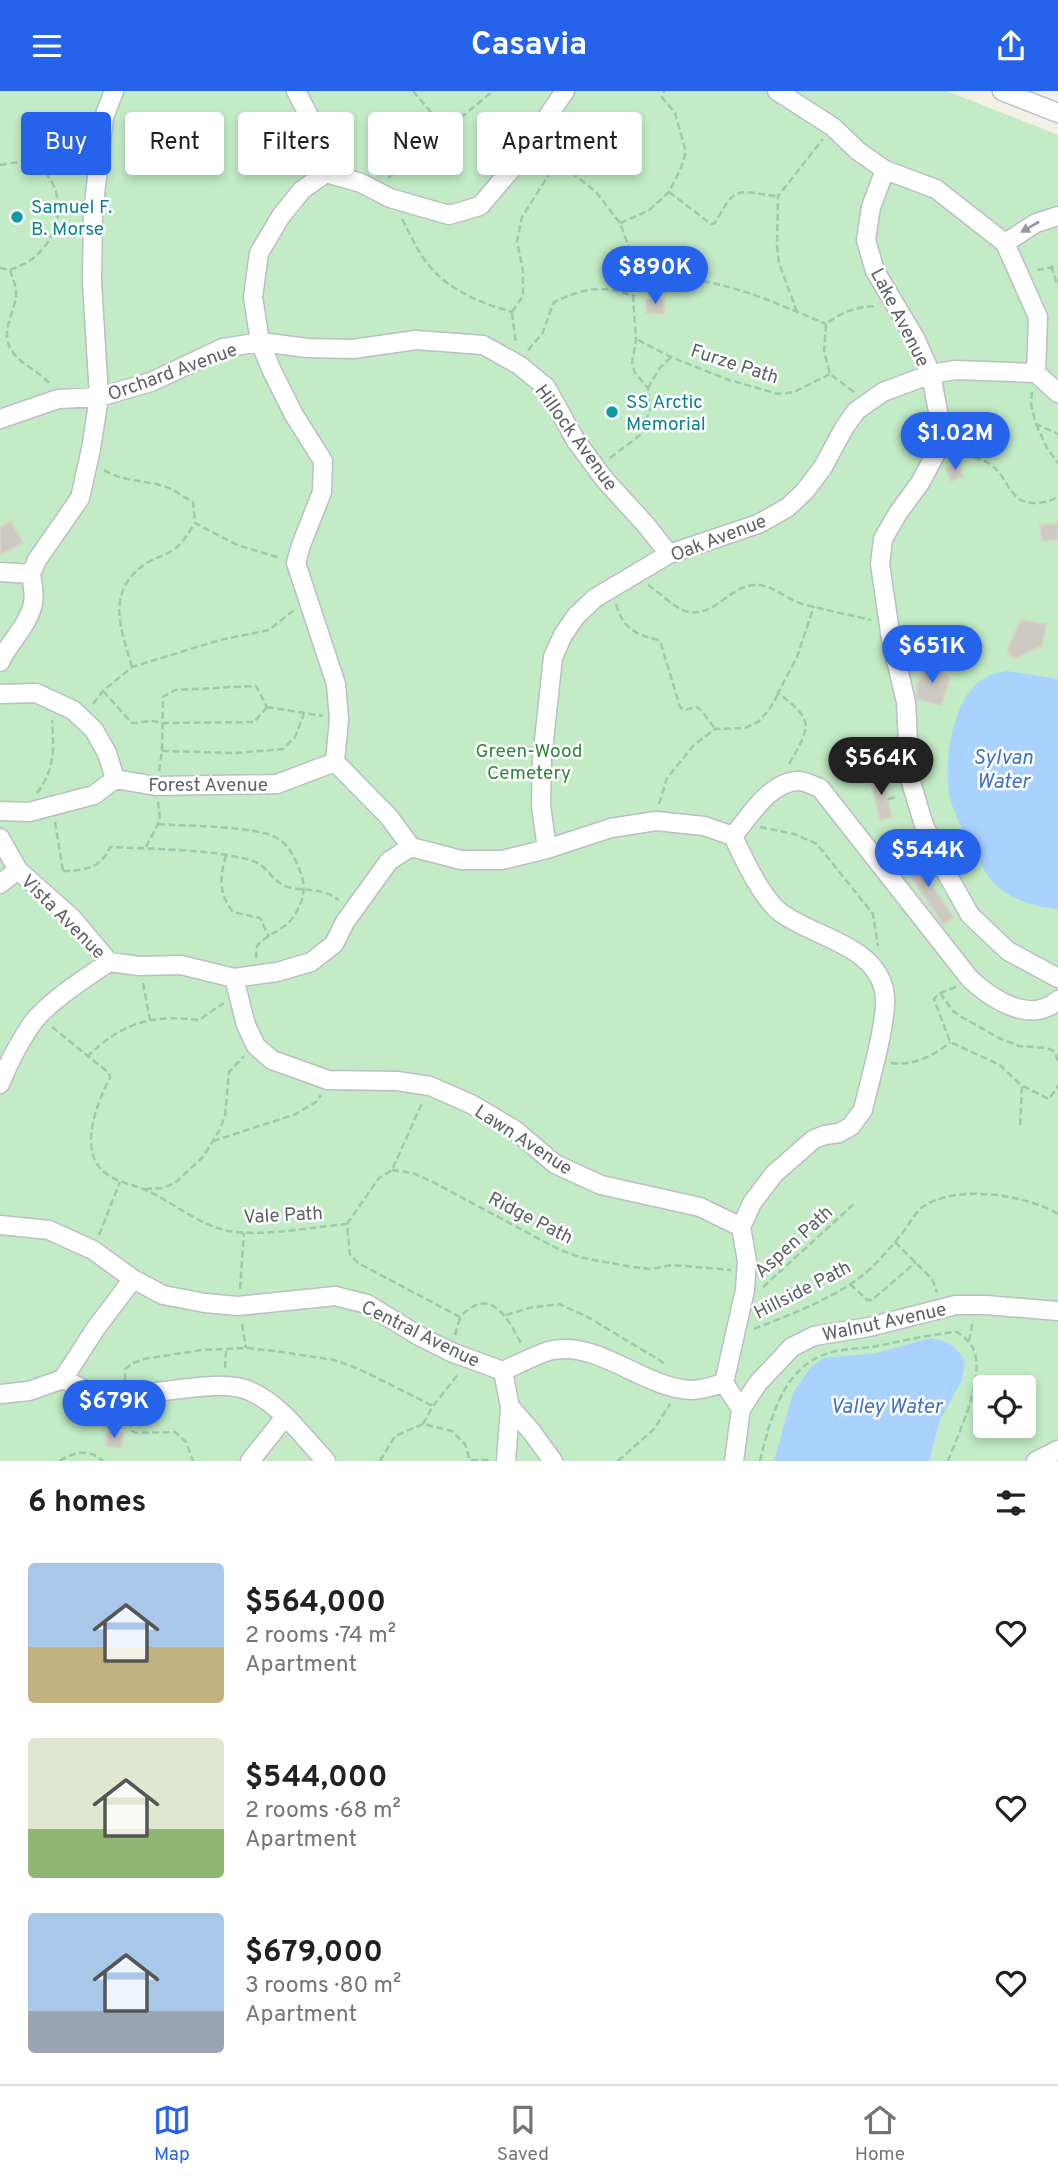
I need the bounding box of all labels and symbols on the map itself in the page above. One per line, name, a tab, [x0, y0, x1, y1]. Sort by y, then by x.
place label: Samuel F. B. Morse	[31, 196, 112, 242]
marker: Samuel F. B. Morse	[9, 209, 25, 225]
one-way arrow	[1021, 221, 1040, 233]
pin: $890K	[606, 247, 704, 306]
street label: Lake Avenue	[864, 265, 934, 371]
street label: Orchard Avenue	[105, 338, 241, 407]
street label: Furze Path	[687, 339, 781, 390]
street label: Hillock Avenue	[529, 380, 622, 496]
place label: SS Arctic Memorial	[626, 391, 706, 437]
marker: SS Arctic Memorial	[604, 404, 620, 420]
pin: $1.02M	[898, 413, 1012, 472]
street label: Oak Avenue	[667, 510, 770, 568]
pin: $651K	[883, 625, 981, 685]
pin: $564K	[832, 737, 930, 797]
park label: Green-Wood Cemetery	[475, 740, 583, 786]
water label: Sylvan Water	[973, 745, 1034, 796]
street label: Forest Avenue	[148, 774, 268, 798]
pin: $544K	[879, 829, 977, 889]
street label: Vista Avenue	[15, 870, 110, 965]
street label: Lawn Avenue	[469, 1100, 576, 1181]
street label: Ridge Path	[484, 1187, 577, 1250]
street label: Aspen Path	[750, 1201, 838, 1284]
street label: Vale Path	[243, 1202, 323, 1230]
street label: Hillside Path	[750, 1256, 856, 1326]
street label: Central Avenue	[357, 1296, 483, 1374]
street label: Walnut Avenue	[820, 1298, 949, 1348]
pin: $679K	[65, 1381, 163, 1440]
water label: Valley Water	[830, 1394, 944, 1421]

